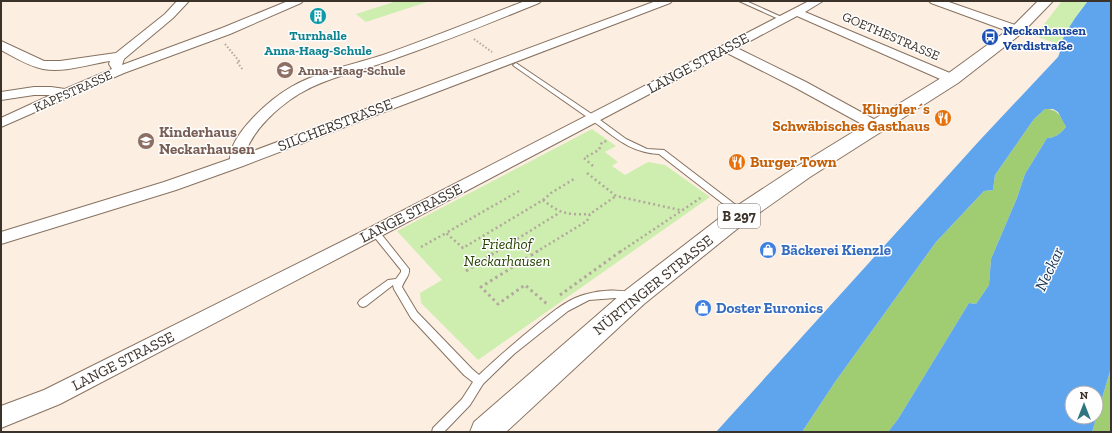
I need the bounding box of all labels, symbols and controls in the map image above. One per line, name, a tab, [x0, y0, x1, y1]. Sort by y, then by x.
building icon: Turnhalle Anna-Haag-Schule	[308, 6, 328, 26]
street label: GOETHESTRASSE	[840, 9, 942, 63]
place label: Neckarhausen Verdistraße	[1003, 23, 1086, 53]
bus stop icon: Neckarhausen Verdistraße	[980, 27, 1000, 47]
place label: Turnhalle Anna-Haag-Schule	[264, 28, 373, 58]
street label: LANGE STRASSE	[644, 29, 752, 97]
school or university icon: Anna-Haag-Schule	[275, 60, 295, 80]
place label: Anna-Haag-Schule	[298, 63, 406, 78]
street label: KAPFSTRASSE	[31, 67, 115, 115]
street label: SILCHERSTRASSE	[275, 95, 395, 155]
place label: Klingler´s Schwäbisches Gasthaus	[772, 100, 930, 135]
restaurant icon: Klingler´s Schwäbisches Gasthaus	[933, 108, 953, 128]
place label: Kinderhaus Neckarhausen	[159, 123, 255, 158]
school or university icon: Kinderhaus Neckarhausen	[136, 131, 156, 151]
restaurant icon: Burger Town	[727, 152, 747, 172]
place label: Burger Town	[750, 153, 837, 171]
street label: LANGE STRASSE	[357, 179, 465, 247]
road number: B 297	[718, 204, 760, 228]
street label: NÜRTINGER STRASSE	[589, 231, 717, 339]
park label: Friedhof Neckarhausen	[464, 235, 550, 270]
shop icon: Bäckerei Kienzle	[758, 240, 778, 260]
place label: Bäckerei Kienzle	[781, 241, 891, 259]
water label: Neckar	[1031, 244, 1067, 294]
shop icon: Doster Euronics	[693, 298, 713, 318]
place label: Doster Euronics	[716, 299, 823, 317]
street label: LANGE STRASSE	[69, 327, 177, 395]
north arrow	[1064, 385, 1104, 425]
text: N	[1080, 389, 1089, 402]

